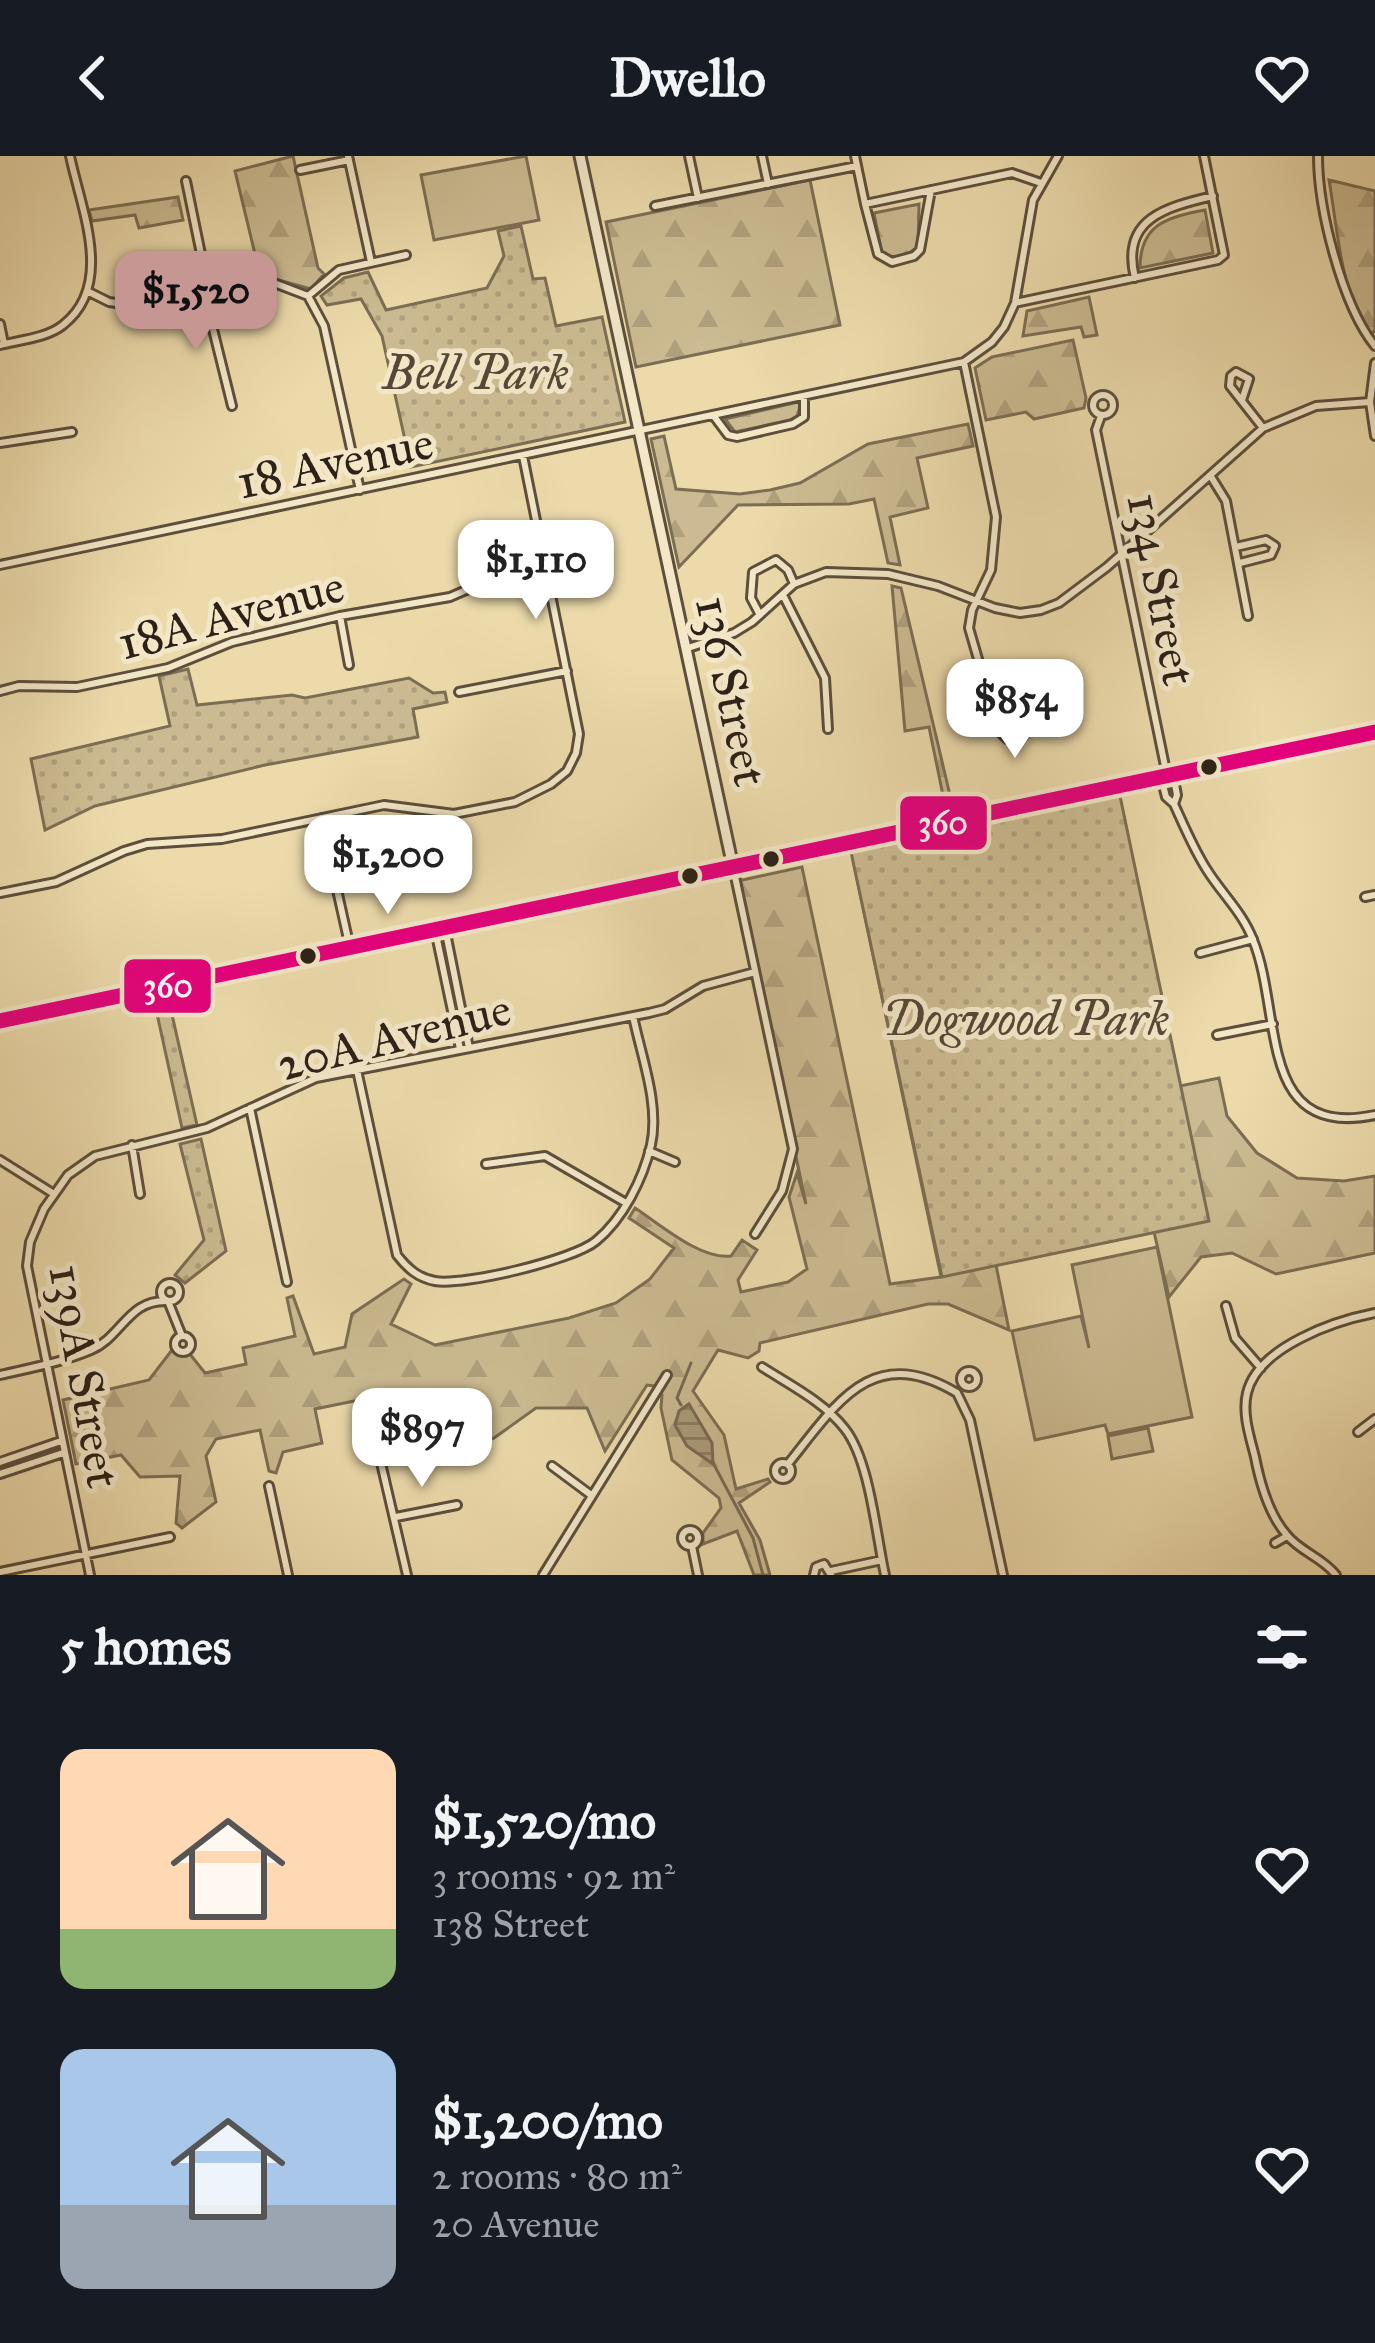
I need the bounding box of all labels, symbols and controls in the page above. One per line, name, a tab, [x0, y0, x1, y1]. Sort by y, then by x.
icon: back	[60, 45, 126, 111]
text: Dwello	[609, 45, 766, 111]
icon: heart	[1249, 45, 1315, 111]
pin: $1,520	[98, 251, 294, 353]
text: $1,520	[142, 266, 250, 314]
park label: Bell Park	[381, 343, 569, 402]
street label: 18 Avenue	[232, 412, 438, 512]
street label: 134 Street	[1114, 488, 1210, 690]
pin: $1,110	[438, 520, 634, 622]
text: $1,110	[485, 535, 587, 583]
street label: 18A Avenue	[112, 556, 350, 672]
street label: 136 Street	[683, 591, 781, 791]
pin: $854	[944, 659, 1086, 761]
text: $854	[974, 674, 1056, 722]
unlabelled marker	[1198, 756, 1220, 778]
line badge: 360	[898, 794, 989, 852]
text: 360	[918, 803, 968, 843]
pin: $1,200	[290, 815, 486, 917]
text: $1,200	[331, 830, 445, 878]
unlabelled marker	[760, 848, 782, 870]
unlabelled marker	[679, 865, 701, 887]
unlabelled marker	[297, 945, 319, 967]
line badge: 360	[122, 957, 213, 1015]
text: 360	[143, 966, 193, 1006]
street label: 20A Avenue	[271, 979, 517, 1093]
park label: Dogwood Park	[883, 989, 1169, 1048]
street label: 139A Street	[36, 1260, 134, 1492]
pin: $897	[351, 1388, 493, 1490]
text: $897	[379, 1403, 465, 1451]
icon: filters	[1249, 1614, 1315, 1680]
text: 5 homes	[60, 1616, 231, 1678]
text: $1,520/mo	[432, 1790, 656, 1852]
icon: home	[156, 1797, 300, 1941]
icon: heart	[1249, 1836, 1315, 1902]
text: 3 rooms · 92 m²	[432, 1852, 675, 1900]
text: 138 Street	[432, 1900, 589, 1948]
text: $1,200/mo	[432, 2090, 663, 2152]
icon: home	[156, 2097, 300, 2241]
icon: heart	[1249, 2136, 1315, 2202]
text: 2 rooms · 80 m²	[432, 2152, 682, 2200]
text: 20 Avenue	[432, 2200, 599, 2248]

